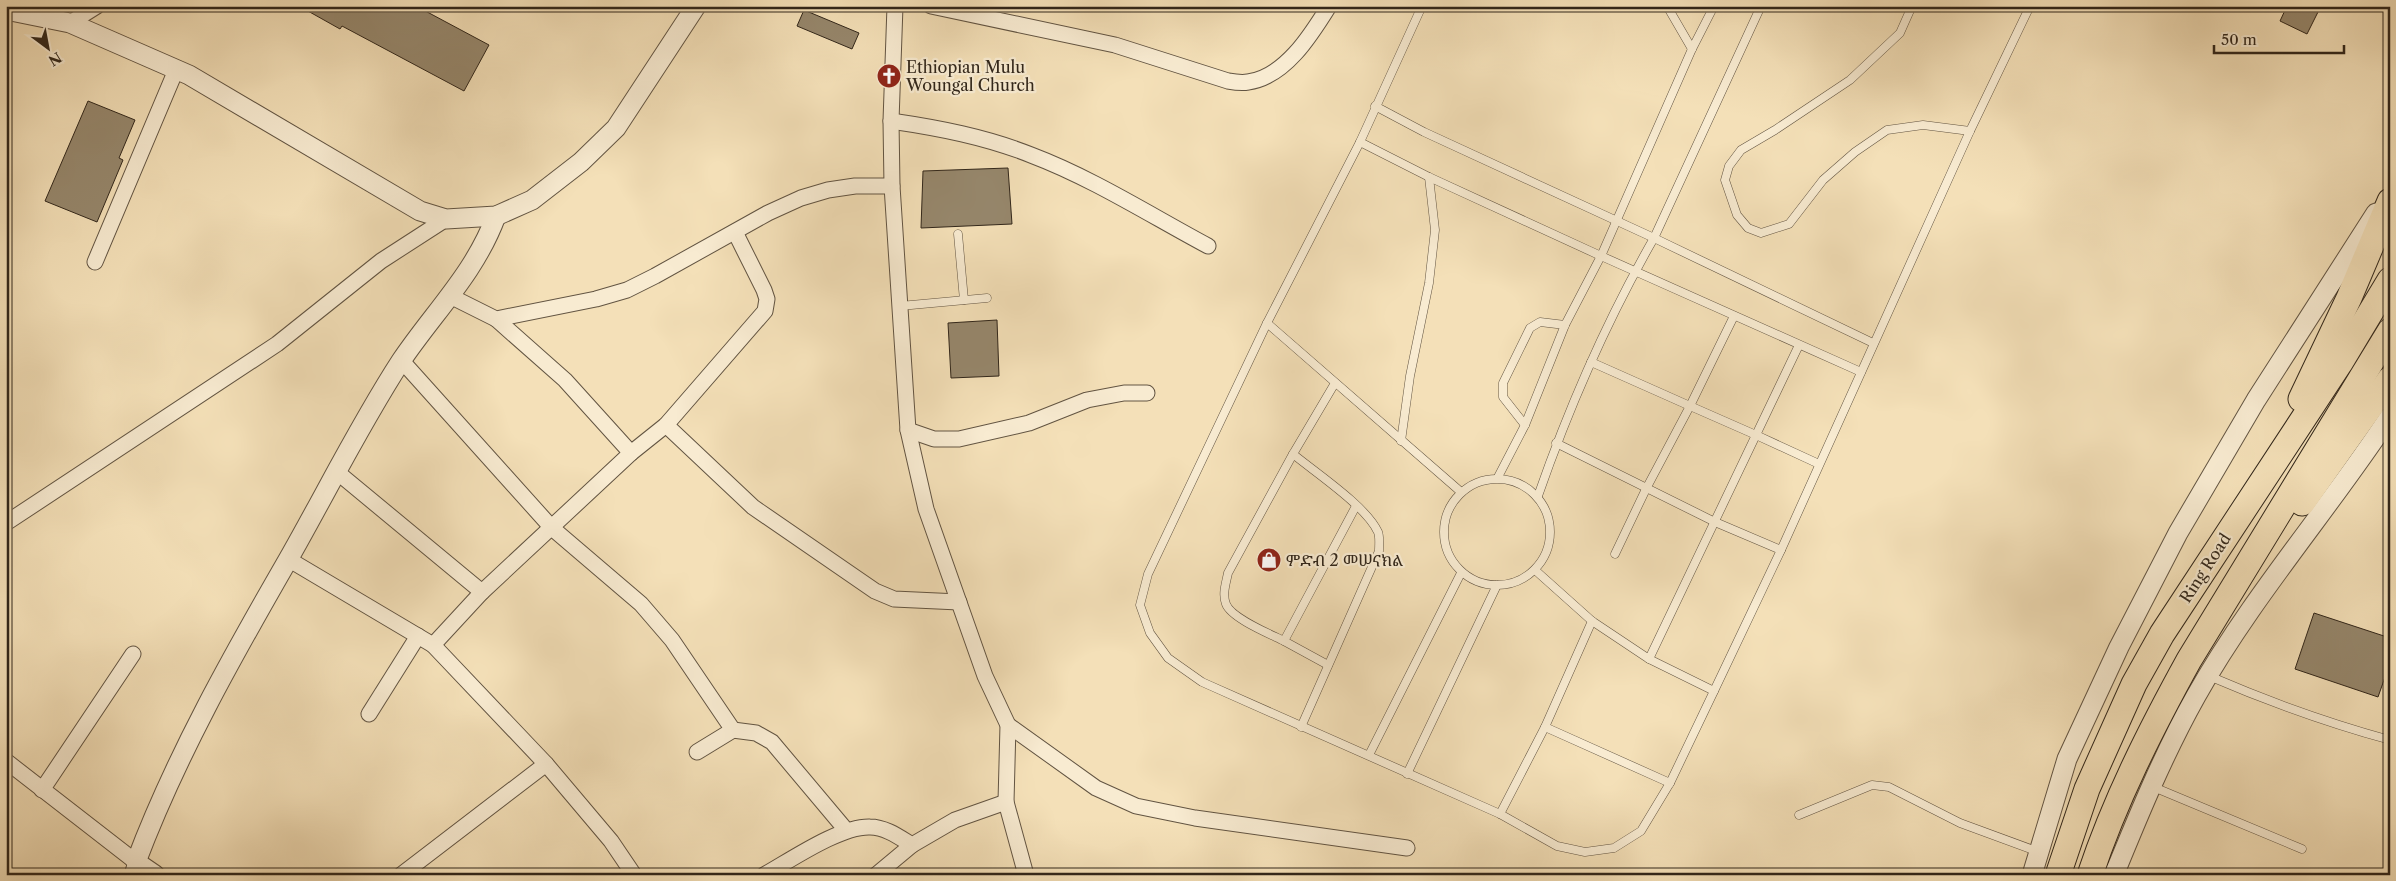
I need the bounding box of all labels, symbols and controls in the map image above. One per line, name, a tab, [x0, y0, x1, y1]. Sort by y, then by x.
north arrow	[22, 22, 72, 72]
scale bar	[2214, 22, 2344, 54]
text: 50 m	[2221, 30, 2257, 49]
text: N	[45, 48, 65, 70]
place label: Ethiopian Mulu Woungal Church	[905, 57, 1035, 95]
church icon: Ethiopian Mulu Woungal Church	[876, 63, 902, 89]
street label: Ring Road	[2175, 529, 2235, 607]
shop icon: ምድብ 2 መሠናክል	[1256, 547, 1282, 573]
place label: ምድብ 2 መሠናክል	[1286, 550, 1403, 570]

